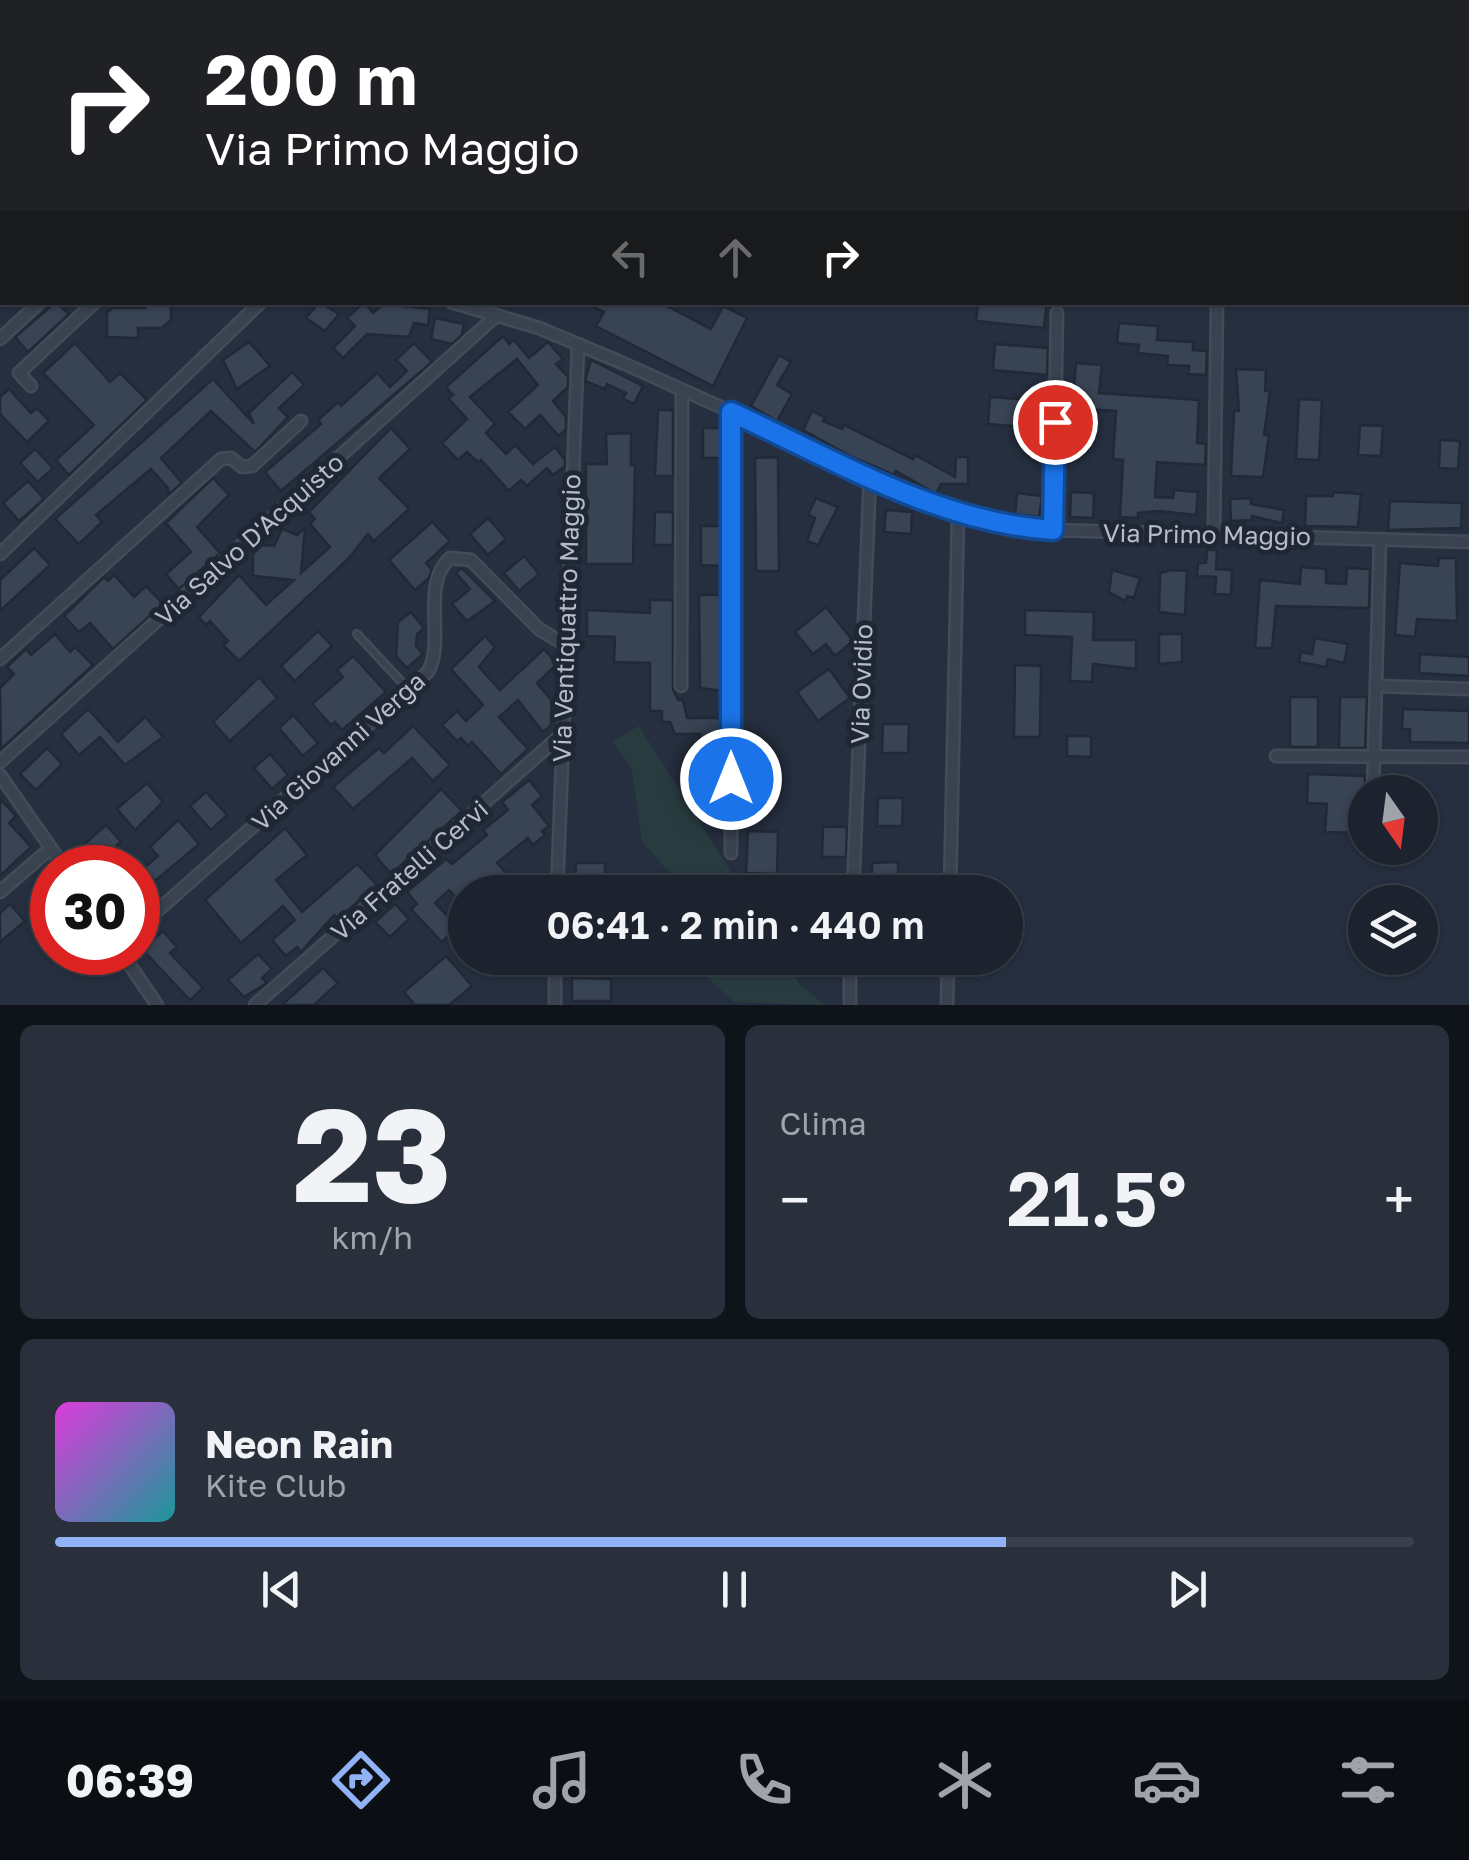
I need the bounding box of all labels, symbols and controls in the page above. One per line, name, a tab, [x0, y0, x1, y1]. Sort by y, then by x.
text: 200 m	[205, 36, 417, 120]
icon: right	[40, 40, 170, 170]
text: Via Primo Maggio	[205, 121, 580, 175]
icon: left	[603, 230, 658, 285]
icon: ahead	[708, 230, 763, 285]
icon: right	[813, 230, 868, 285]
pin	[1013, 380, 1098, 465]
icon: arrive	[1028, 395, 1083, 450]
street label: Via Salvo D'Acquisto	[148, 446, 350, 632]
street label: Via Ventiquattro Maggio	[545, 473, 587, 763]
street label: Via Primo Maggio	[1103, 517, 1311, 551]
street label: Via Ovidio	[843, 623, 879, 745]
street label: Via Giovanni Verga	[245, 665, 431, 837]
position arrow	[679, 727, 783, 831]
north arrow	[1348, 775, 1438, 865]
map controls	[1348, 775, 1438, 975]
street label: Via Fratelli Cervi	[324, 793, 494, 947]
speed limit sign: 30	[30, 845, 160, 975]
button: layers	[1348, 885, 1438, 975]
text: 06:41 · 2 min · 440 m	[547, 902, 924, 947]
text: 23	[293, 1075, 452, 1231]
text: Clima	[780, 1104, 866, 1142]
text: 21.5°	[1007, 1152, 1187, 1243]
text: −	[780, 1166, 810, 1232]
text: +	[1384, 1166, 1414, 1232]
text: km/h	[332, 1218, 413, 1256]
text: Neon Rain	[205, 1421, 393, 1466]
text: Kite Club	[205, 1466, 346, 1504]
icon: previous	[254, 1562, 309, 1617]
icon: pause	[707, 1562, 762, 1617]
icon: next	[1160, 1562, 1215, 1617]
icon: directions	[326, 1745, 396, 1815]
icon: music	[527, 1745, 597, 1815]
icon: phone	[729, 1745, 799, 1815]
icon: climate	[930, 1745, 1000, 1815]
icon: car	[1132, 1745, 1202, 1815]
icon: filters	[1333, 1745, 1403, 1815]
text: 06:39	[66, 1753, 194, 1807]

